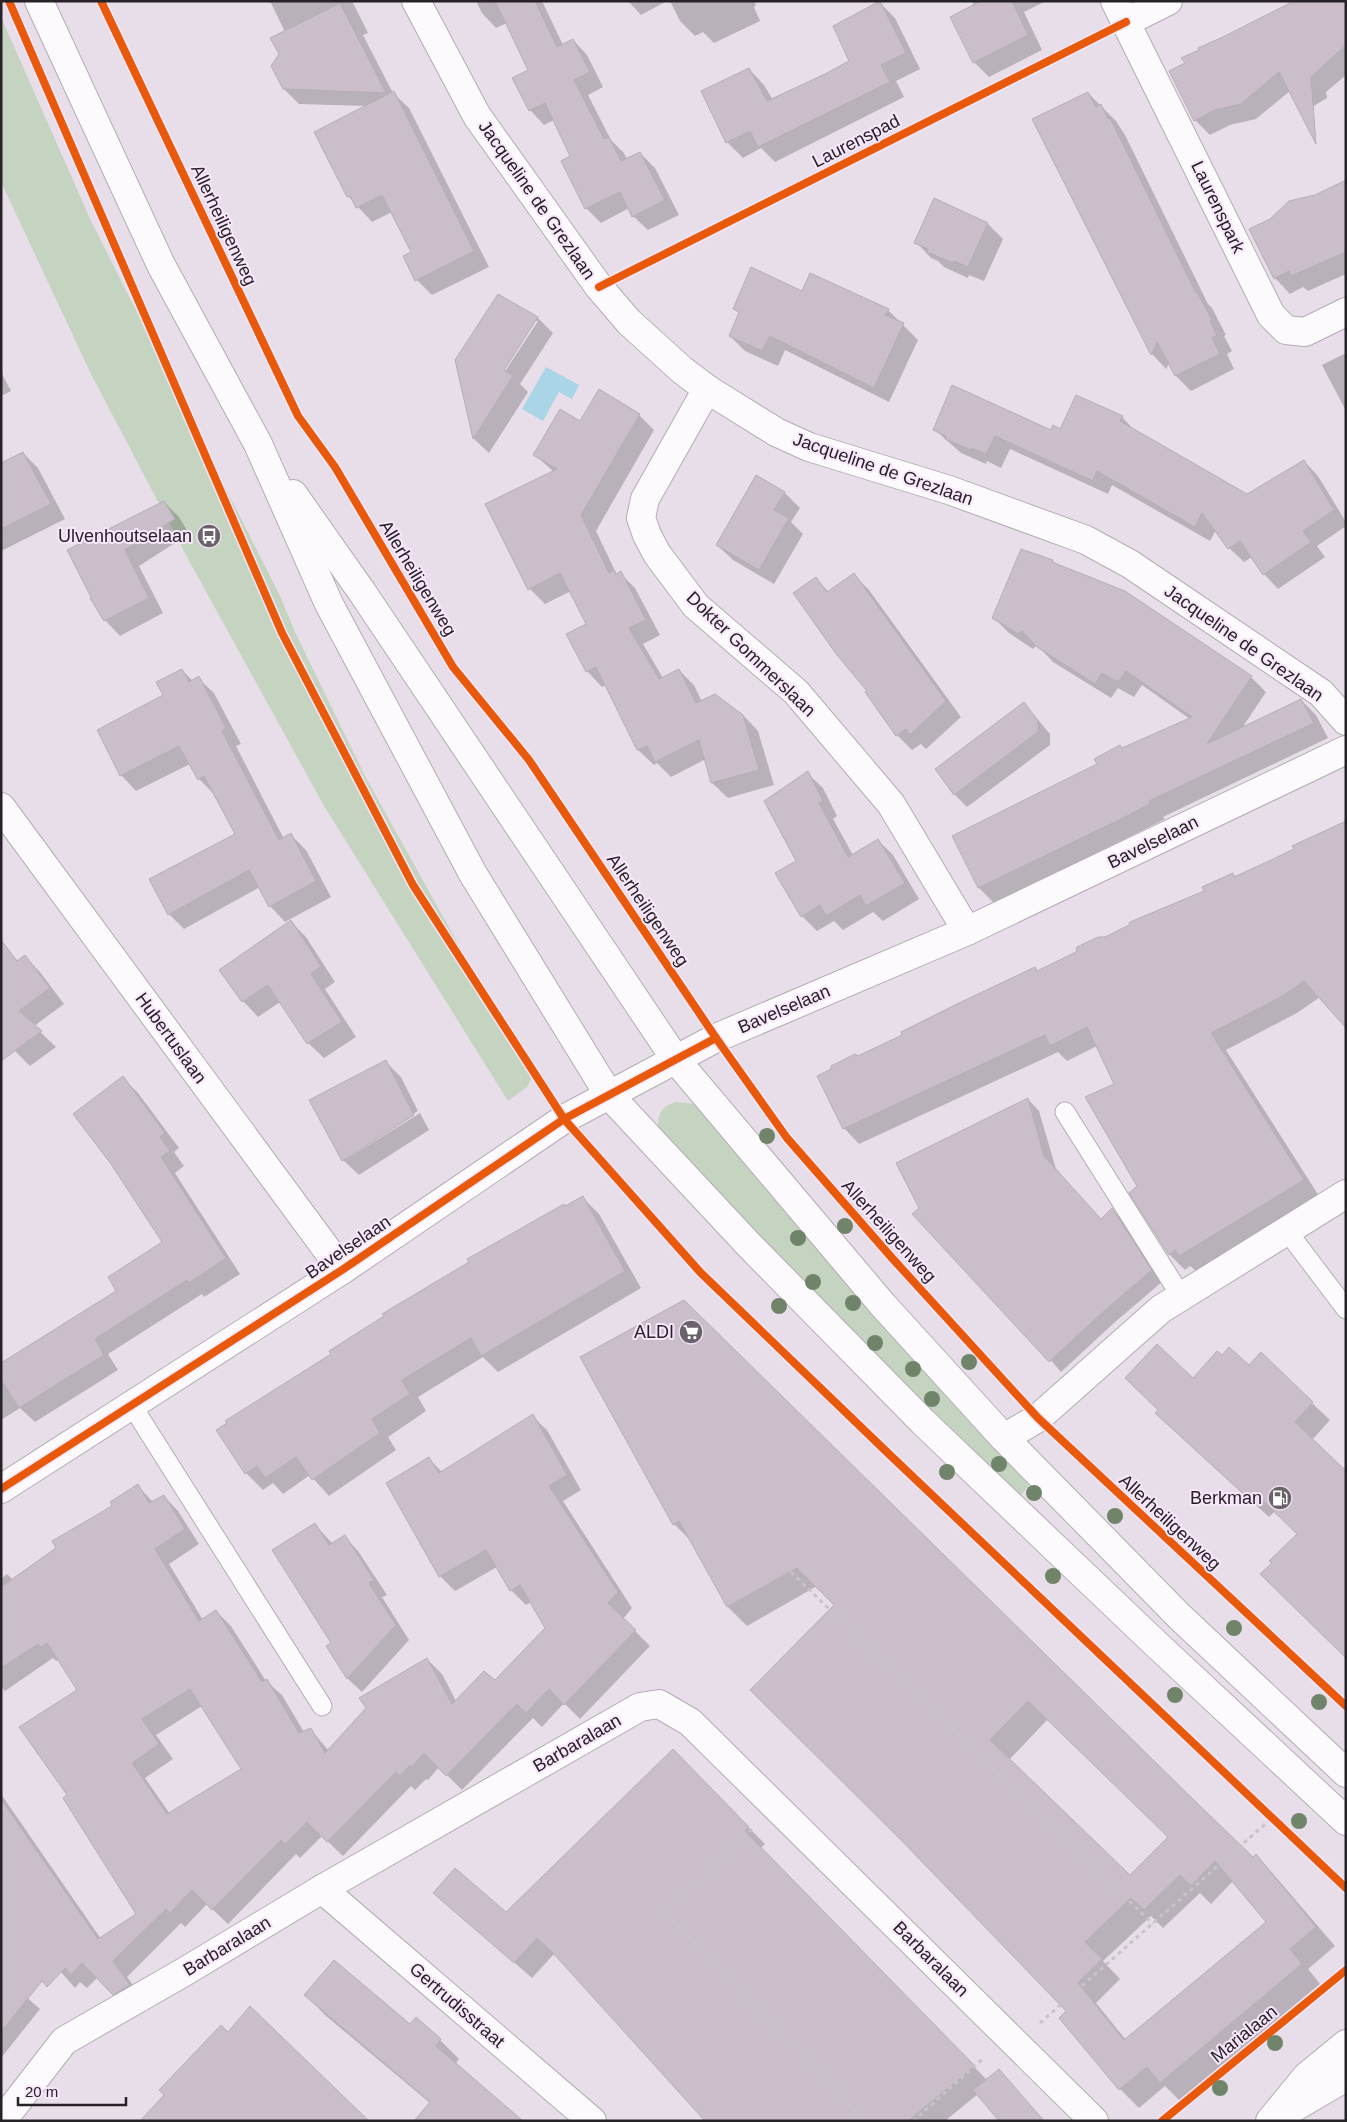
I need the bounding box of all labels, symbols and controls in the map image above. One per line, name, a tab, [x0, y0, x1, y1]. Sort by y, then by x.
street label: Laurenspad	[809, 111, 903, 171]
street label: Jacqueline de Grezlaan	[475, 117, 599, 283]
street label: Laurenspark	[1187, 158, 1249, 257]
street label: Allerheiligenweg	[187, 161, 261, 289]
street label: Jacqueline de Grezlaan	[790, 429, 976, 509]
street label: Allerheiligenweg	[376, 517, 460, 639]
bus stop icon: Ulvenhoutselaan	[196, 523, 222, 549]
place label: Ulvenhoutselaan	[58, 526, 192, 546]
street label: Jacqueline de Grezlaan	[1161, 581, 1327, 705]
street label: Dokter Gommerslaan	[683, 587, 819, 721]
street label: Bavelselaan	[1105, 812, 1201, 872]
street label: Allerheiligenweg	[603, 850, 693, 970]
street label: Bavelselaan	[735, 981, 833, 1037]
street label: Hubertuslaan	[131, 989, 211, 1087]
street label: Allerheiligenweg	[838, 1176, 940, 1286]
street label: Bavelselaan	[302, 1211, 394, 1283]
supermarket icon: ALDI	[678, 1319, 704, 1345]
place label: ALDI	[634, 1322, 674, 1342]
street label: Allerheiligenweg	[1115, 1470, 1225, 1574]
fuel station icon: Berkman	[1267, 1485, 1293, 1511]
place label: Berkman	[1190, 1488, 1262, 1508]
street label: Barbaralaan	[530, 1710, 624, 1776]
street label: Barbaralaan	[180, 1912, 274, 1980]
street label: Barbaralaan	[889, 1917, 973, 2001]
street label: Gertrudisstraat	[406, 1958, 508, 2052]
street label: Marialaan	[1207, 2001, 1281, 2067]
scale bar	[18, 2074, 125, 2106]
text: 20 m	[25, 2083, 58, 2100]

